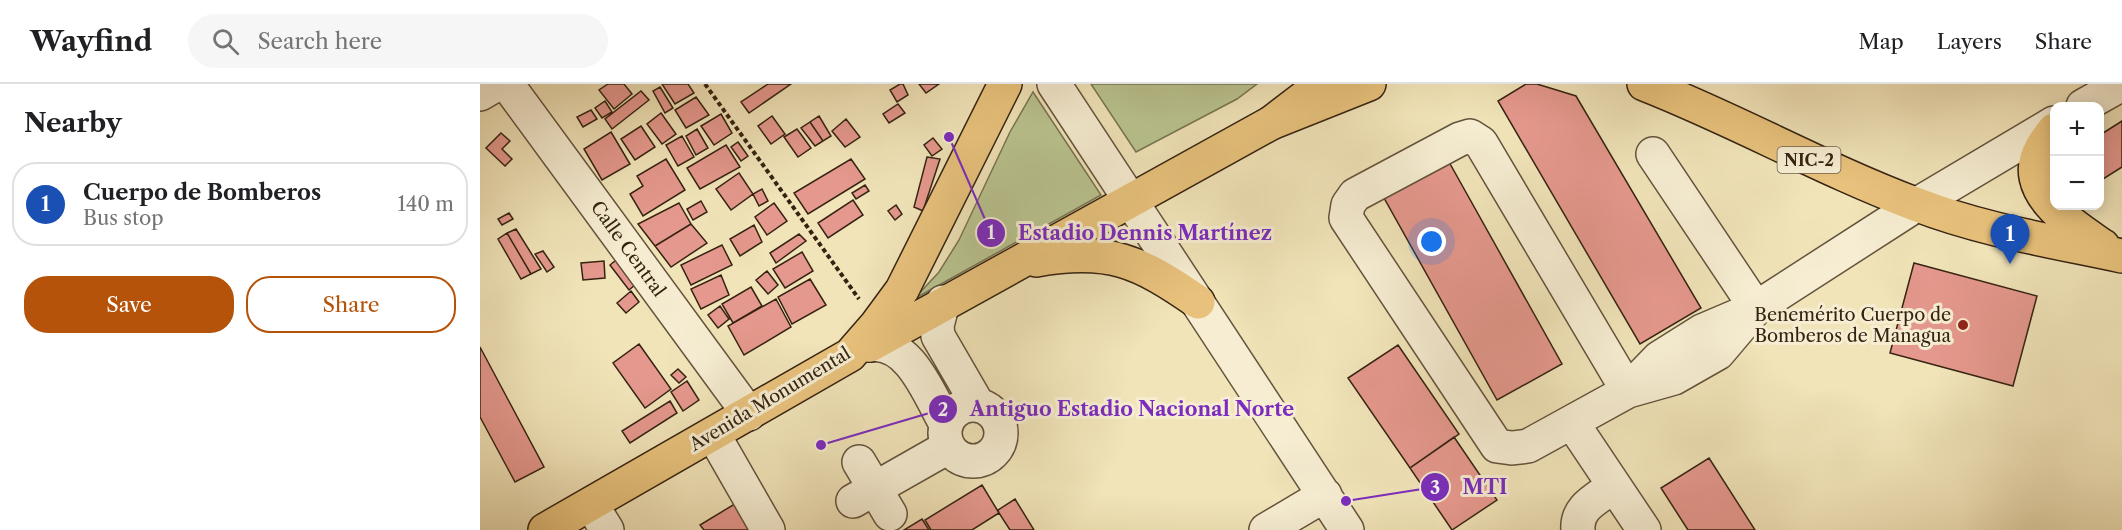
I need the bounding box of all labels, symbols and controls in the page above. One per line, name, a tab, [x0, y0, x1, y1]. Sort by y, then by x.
search box	[188, 14, 608, 68]
text: Wayfind	[30, 24, 152, 58]
icon: search	[209, 25, 242, 58]
text: Search here	[257, 28, 382, 55]
text: Map	[1859, 29, 1904, 54]
text: Layers	[1937, 29, 2002, 54]
text: Share	[2035, 29, 2092, 54]
map controls	[2050, 102, 2104, 210]
button: +	[2050, 102, 2104, 156]
text: Nearby	[24, 107, 122, 139]
road number: NIC-2	[1778, 147, 1840, 173]
button: −	[2050, 156, 2104, 210]
text: Cuerpo de Bomberos	[83, 179, 321, 206]
text: 1	[41, 192, 50, 216]
text: 140 m	[397, 192, 454, 216]
street label: Calle Central	[586, 197, 670, 301]
text: Bus stop	[83, 206, 164, 230]
callout: Estadio Dennis Martínez	[976, 214, 1284, 252]
pin: 1	[1990, 214, 2030, 264]
text: Estadio Dennis Martínez	[1018, 221, 1272, 245]
text: 1	[987, 222, 995, 244]
your location	[1417, 227, 1446, 256]
button: Save	[24, 276, 234, 333]
button: Share	[246, 276, 456, 333]
place label: Benemérito Cuerpo de Bomberos de Managua	[1754, 304, 1952, 347]
marker: Benemérito Cuerpo de Bomberos de Managua	[1956, 318, 1970, 332]
street label: Avenida Monumental	[685, 342, 854, 456]
callout: Antiguo Estadio Nacional Norte	[928, 390, 1306, 428]
text: Antiguo Estadio Nacional Norte	[969, 397, 1294, 421]
text: 2	[938, 399, 948, 421]
callout: MTI	[1420, 468, 1519, 506]
text: MTI	[1462, 475, 1508, 499]
text: 3	[1430, 477, 1440, 499]

